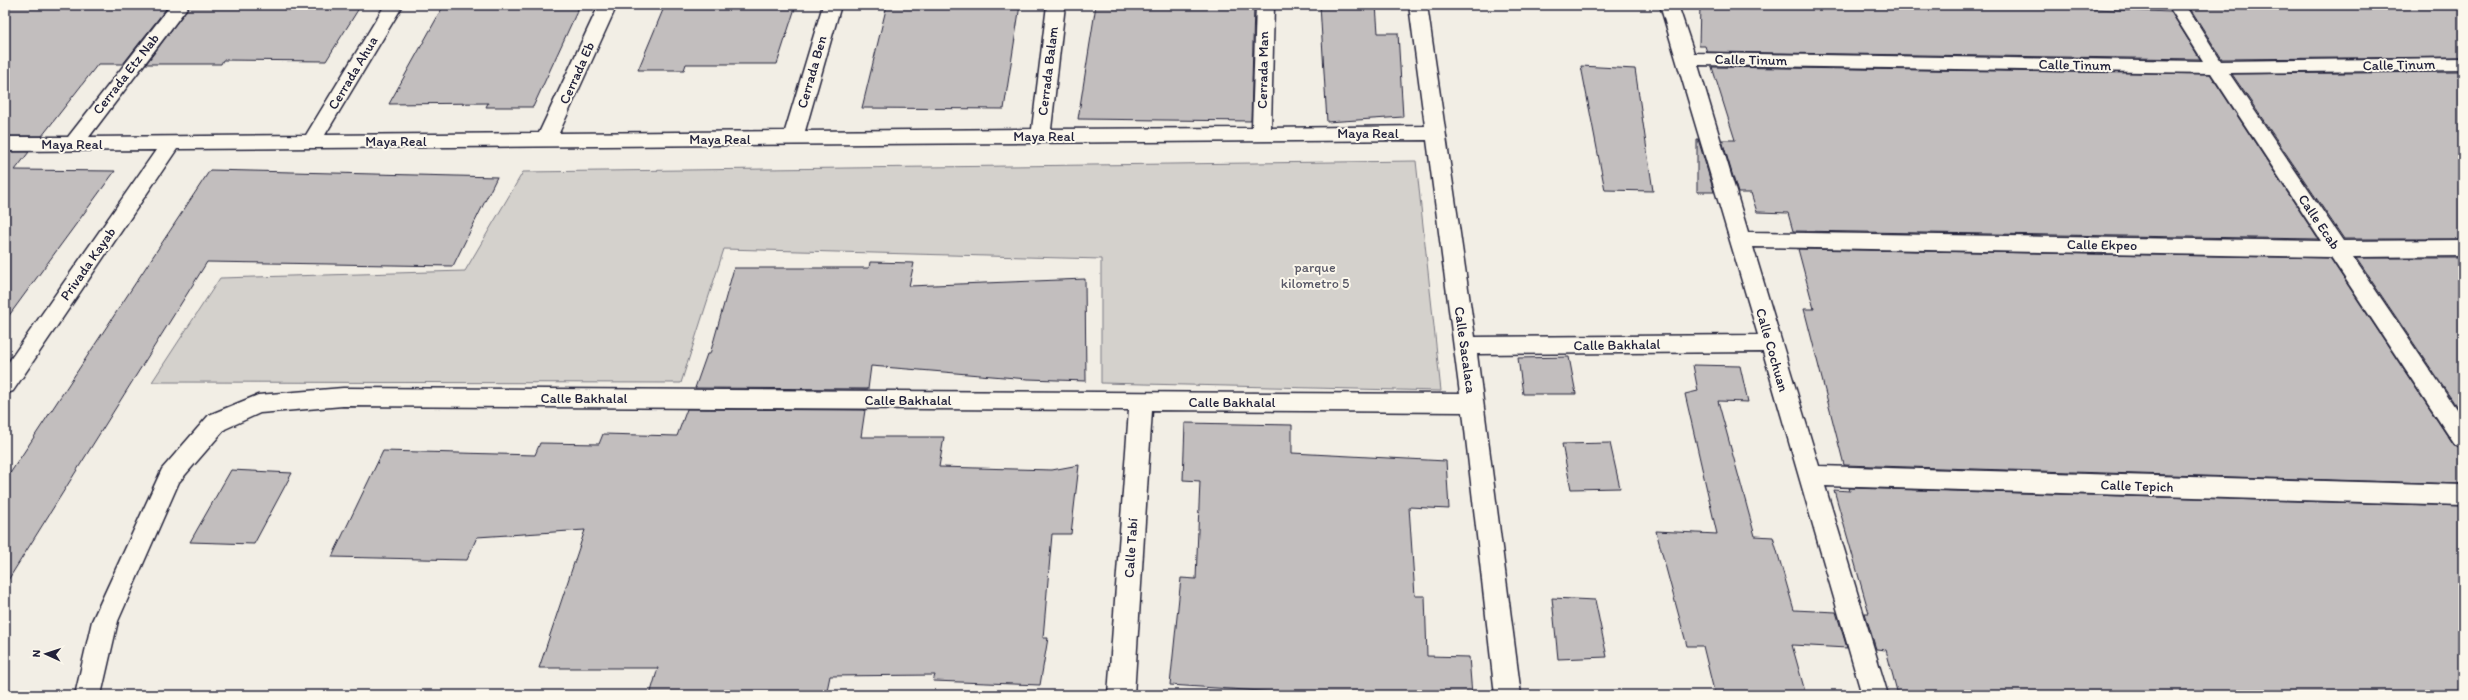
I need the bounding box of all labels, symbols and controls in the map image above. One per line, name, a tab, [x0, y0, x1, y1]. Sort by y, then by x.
street label: Cerrada Balam	[1034, 25, 1062, 117]
street label: Cerrada Etz Nab	[89, 30, 163, 118]
street label: Cerrada Man	[1254, 31, 1272, 109]
street label: Cerrada Ahua	[324, 33, 382, 113]
street label: Cerrada Ben	[793, 33, 831, 110]
street label: Cerrada Eb	[556, 39, 598, 107]
street label: Calle Tinum	[1714, 51, 1788, 69]
street label: Calle Tinum	[2038, 56, 2112, 74]
street label: Calle Tinum	[2362, 56, 2436, 74]
street label: Maya Real	[1337, 125, 1399, 142]
street label: Maya Real	[1013, 128, 1075, 145]
street label: Maya Real	[689, 131, 751, 148]
street label: Maya Real	[365, 133, 427, 150]
street label: Maya Real	[41, 136, 103, 153]
street label: Calle Ecab	[2294, 191, 2344, 253]
street label: Privada Kayab	[57, 224, 119, 304]
street label: Calle Ekpeo	[2067, 236, 2137, 254]
park label: parque kilometro 5	[1281, 259, 1349, 292]
street label: Calle Sacalaca	[1450, 305, 1480, 395]
street label: Calle Cochuan	[1752, 306, 1792, 394]
street label: Calle Bakhalal	[1573, 336, 1661, 354]
street label: Calle Bakhalal	[540, 390, 628, 407]
street label: Calle Bakhalal	[864, 392, 952, 409]
street label: Calle Bakhalal	[1188, 394, 1276, 411]
street label: Calle Tepich	[2100, 476, 2174, 496]
street label: Calle Tabí	[1120, 517, 1142, 579]
north arrow	[26, 634, 66, 674]
text: N	[30, 649, 43, 658]

